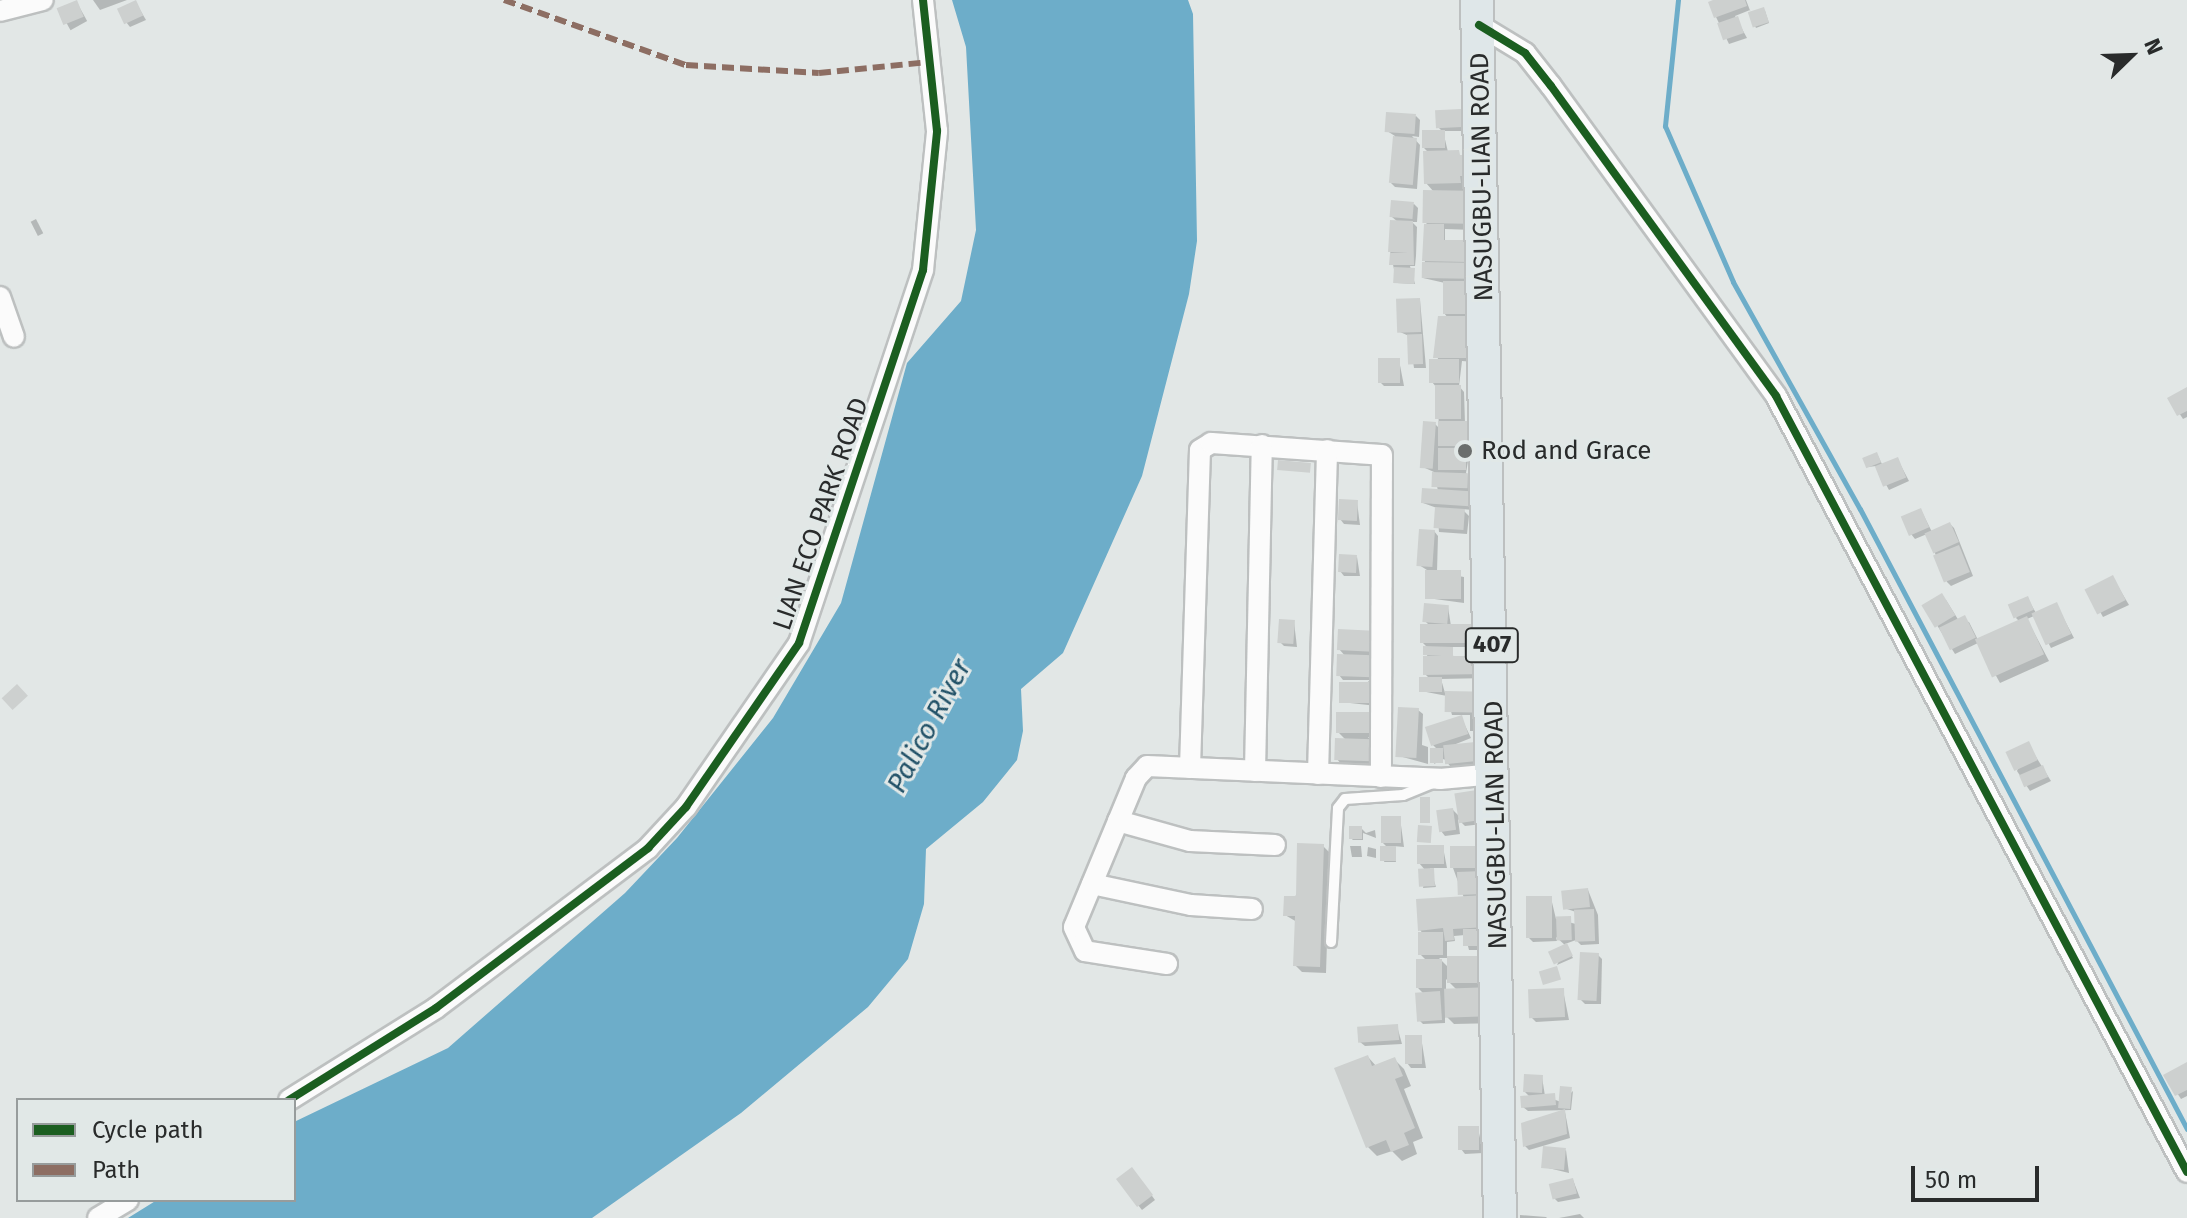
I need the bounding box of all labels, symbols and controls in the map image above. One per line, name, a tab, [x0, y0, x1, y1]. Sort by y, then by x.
north arrow	[2091, 16, 2171, 96]
text: N	[2138, 34, 2169, 58]
street label: NASUGBU-LIAN ROAD	[1464, 52, 1500, 302]
street label: LIAN ECO PARK ROAD	[767, 394, 875, 634]
place label: Rod and Grace	[1481, 435, 1652, 467]
marker: Rod and Grace	[1456, 442, 1474, 460]
road number: 407	[1464, 625, 1520, 665]
water label: Palico River	[880, 653, 978, 799]
street label: NASUGBU-LIAN ROAD	[1478, 700, 1514, 950]
legend	[16, 1098, 296, 1202]
text: Cycle path	[92, 1116, 204, 1144]
scale bar	[1915, 1150, 2043, 1200]
text: Path	[92, 1156, 140, 1184]
text: 50 m	[1925, 1166, 1977, 1194]

